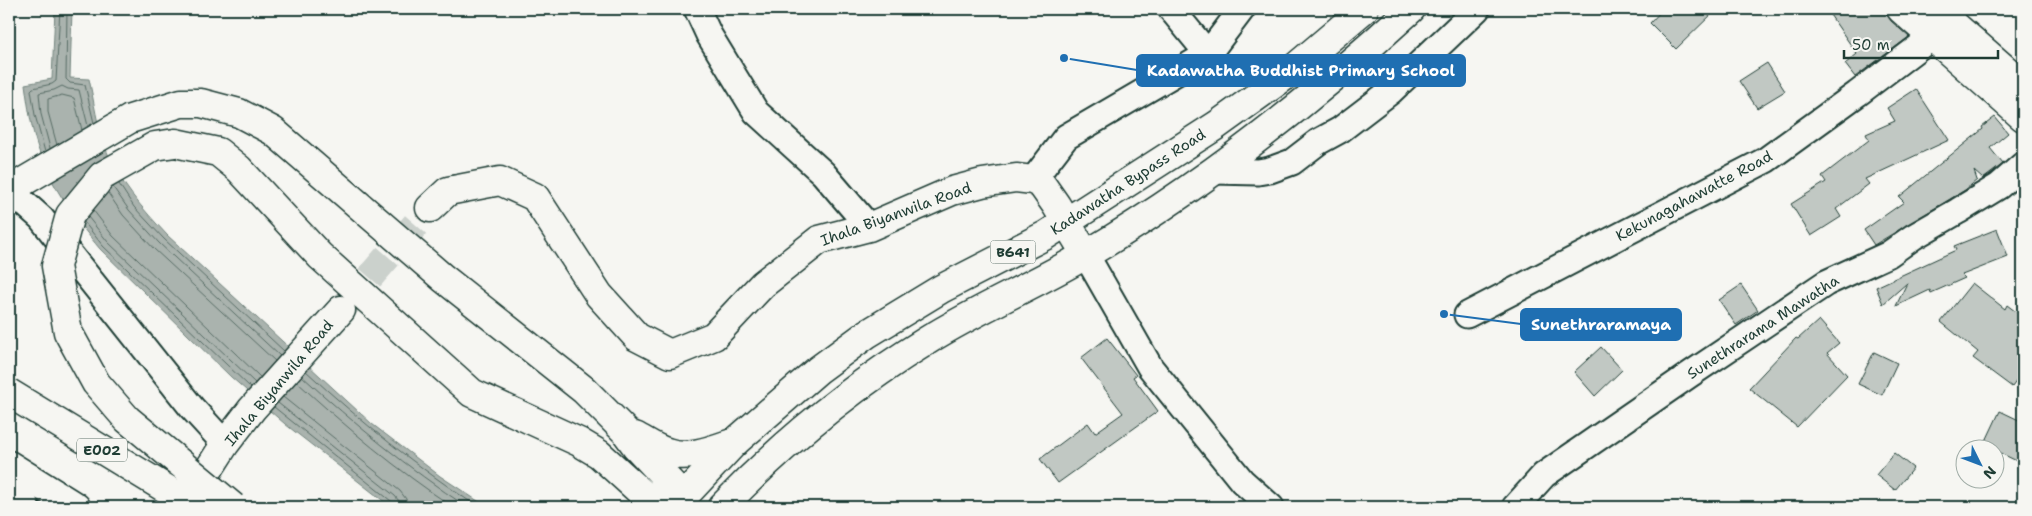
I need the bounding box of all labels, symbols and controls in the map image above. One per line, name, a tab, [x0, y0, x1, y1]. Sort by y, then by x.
scale bar	[1844, 28, 1998, 60]
text: 50 m	[1852, 35, 1890, 55]
callout: Kadawatha Buddhist Primary School	[1137, 55, 1465, 86]
text: Kadawatha Buddhist Primary School	[1147, 60, 1456, 81]
street label: Kadawatha Bypass Road	[1046, 124, 1210, 240]
street label: Kekunagahawatte Road	[1612, 146, 1776, 246]
street label: Ihala Biyanwila Road	[818, 177, 975, 251]
road number: B641	[990, 240, 1036, 264]
street label: Sunethrarama Mawatha	[1683, 270, 1843, 384]
callout: Sunethraramaya	[1521, 309, 1681, 340]
text: Sunethraramaya	[1531, 314, 1671, 335]
street label: Ihala Biyanwila Road	[220, 315, 338, 450]
road number: E002	[77, 438, 127, 462]
north arrow	[1954, 438, 2004, 488]
text: N	[1979, 463, 2000, 483]

